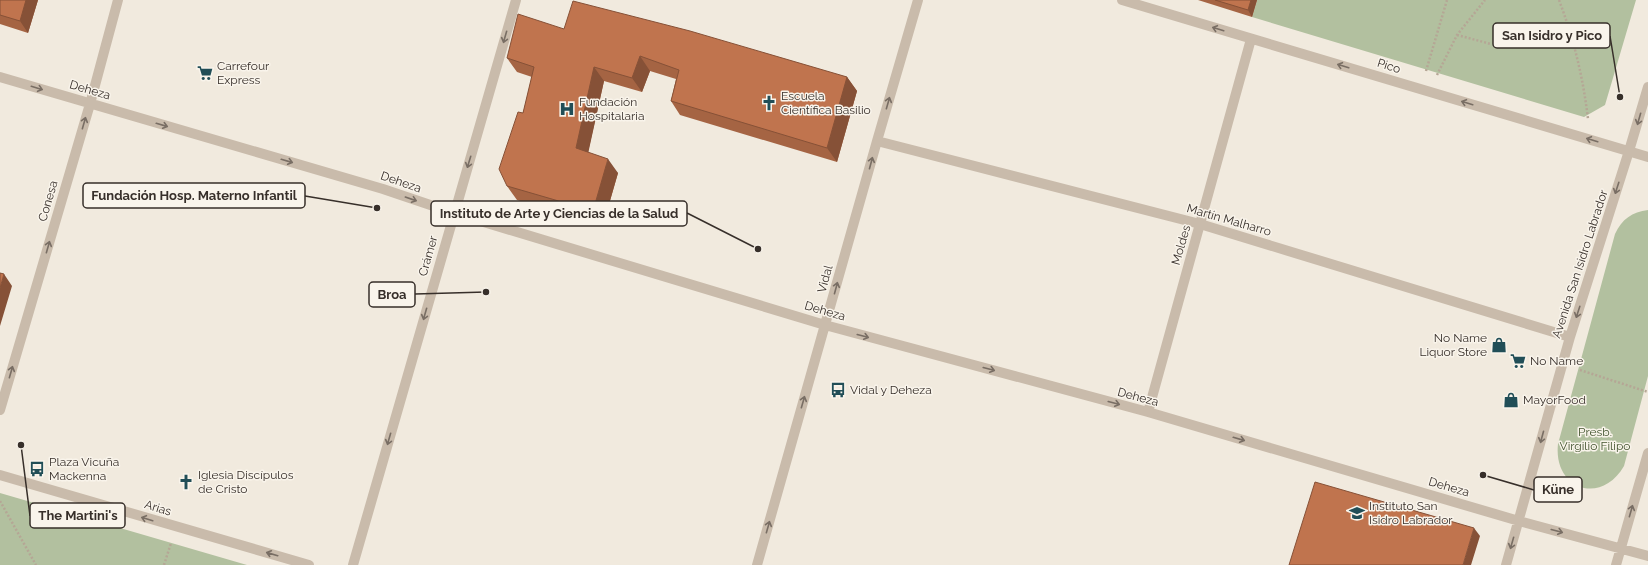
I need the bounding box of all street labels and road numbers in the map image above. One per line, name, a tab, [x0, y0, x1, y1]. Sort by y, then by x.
street label: Pico	[1376, 56, 1402, 76]
street label: Deheza	[68, 77, 112, 103]
street label: Deheza	[379, 169, 423, 195]
street label: Conesa	[36, 179, 60, 223]
street label: Avenida San Isidro Labrador	[1549, 187, 1611, 340]
street label: Martín Malharro	[1185, 201, 1273, 239]
street label: Moldes	[1169, 223, 1193, 267]
street label: Crámer	[416, 233, 441, 278]
street label: Vidal	[815, 263, 836, 294]
street label: Deheza	[803, 298, 847, 324]
street label: Deheza	[1116, 385, 1160, 409]
street label: Deheza	[1427, 474, 1471, 500]
street label: Arias	[143, 497, 173, 519]

